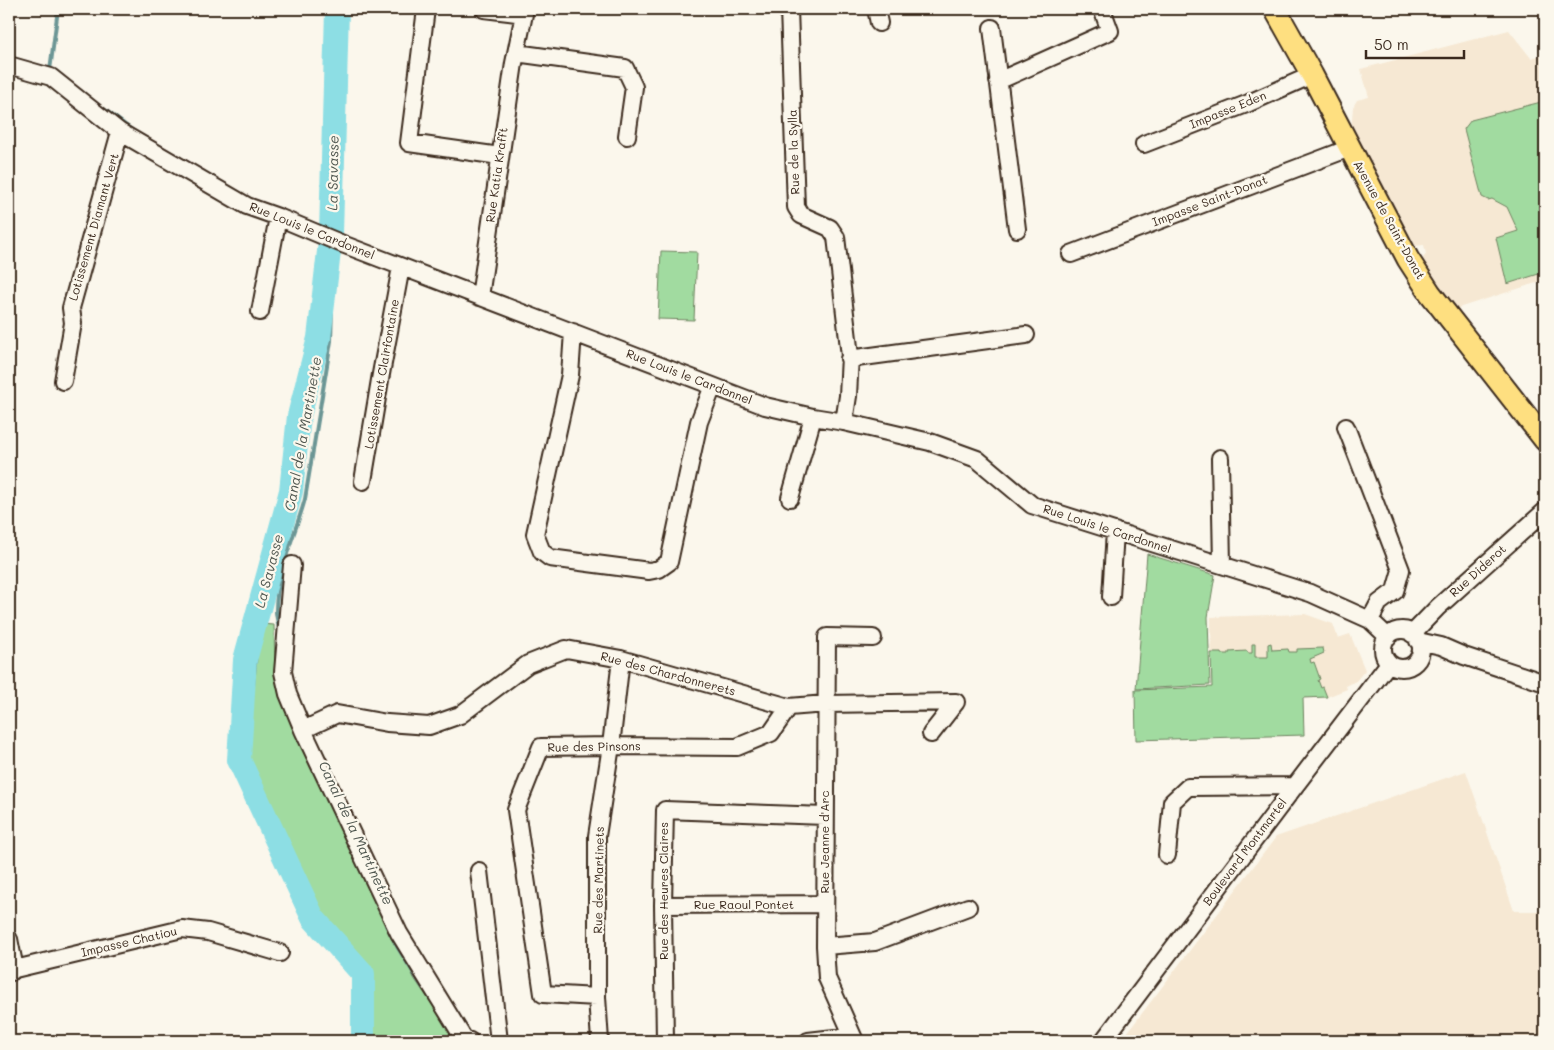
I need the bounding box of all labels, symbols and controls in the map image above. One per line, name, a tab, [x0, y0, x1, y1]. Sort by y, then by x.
scale bar	[1366, 28, 1464, 60]
text: 50 m	[1374, 34, 1409, 54]
street label: Impasse Eden	[1187, 86, 1268, 132]
street label: Rue de la Sylla	[784, 109, 802, 195]
street label: Rue Katia Krafft	[481, 126, 511, 223]
water label: La Savasse	[322, 135, 343, 211]
street label: Lotissement Diamant Vert	[64, 151, 122, 302]
street label: Avenue de Saint-Donat	[1350, 157, 1429, 282]
street label: Impasse Saint-Donat	[1150, 171, 1270, 229]
street label: Rue Louis le Cardonnel	[247, 198, 377, 263]
street label: Lotissement Clairfontaine	[360, 298, 402, 450]
street label: Rue Louis le Cardonnel	[624, 345, 755, 407]
water label: Canal de la Martinette	[280, 355, 325, 513]
street label: Rue Louis le Cardonnel	[1041, 500, 1173, 556]
water label: La Savasse	[250, 532, 287, 610]
street label: Rue Diderot	[1446, 541, 1509, 600]
street label: Rue des Chardonnerets	[599, 647, 738, 699]
street label: Rue des Pinsons	[547, 737, 641, 755]
water label: Canal de la Martinette	[315, 758, 398, 908]
street label: Rue Jeanne d'Arc	[816, 790, 832, 894]
street label: Boulevard Montmartel	[1199, 795, 1290, 908]
street label: Rue des Heures Claires	[655, 822, 671, 960]
street label: Rue des Martinets	[589, 826, 607, 934]
street label: Rue Raoul Pontet	[694, 896, 794, 912]
street label: Impasse Chatiou	[79, 922, 178, 960]

